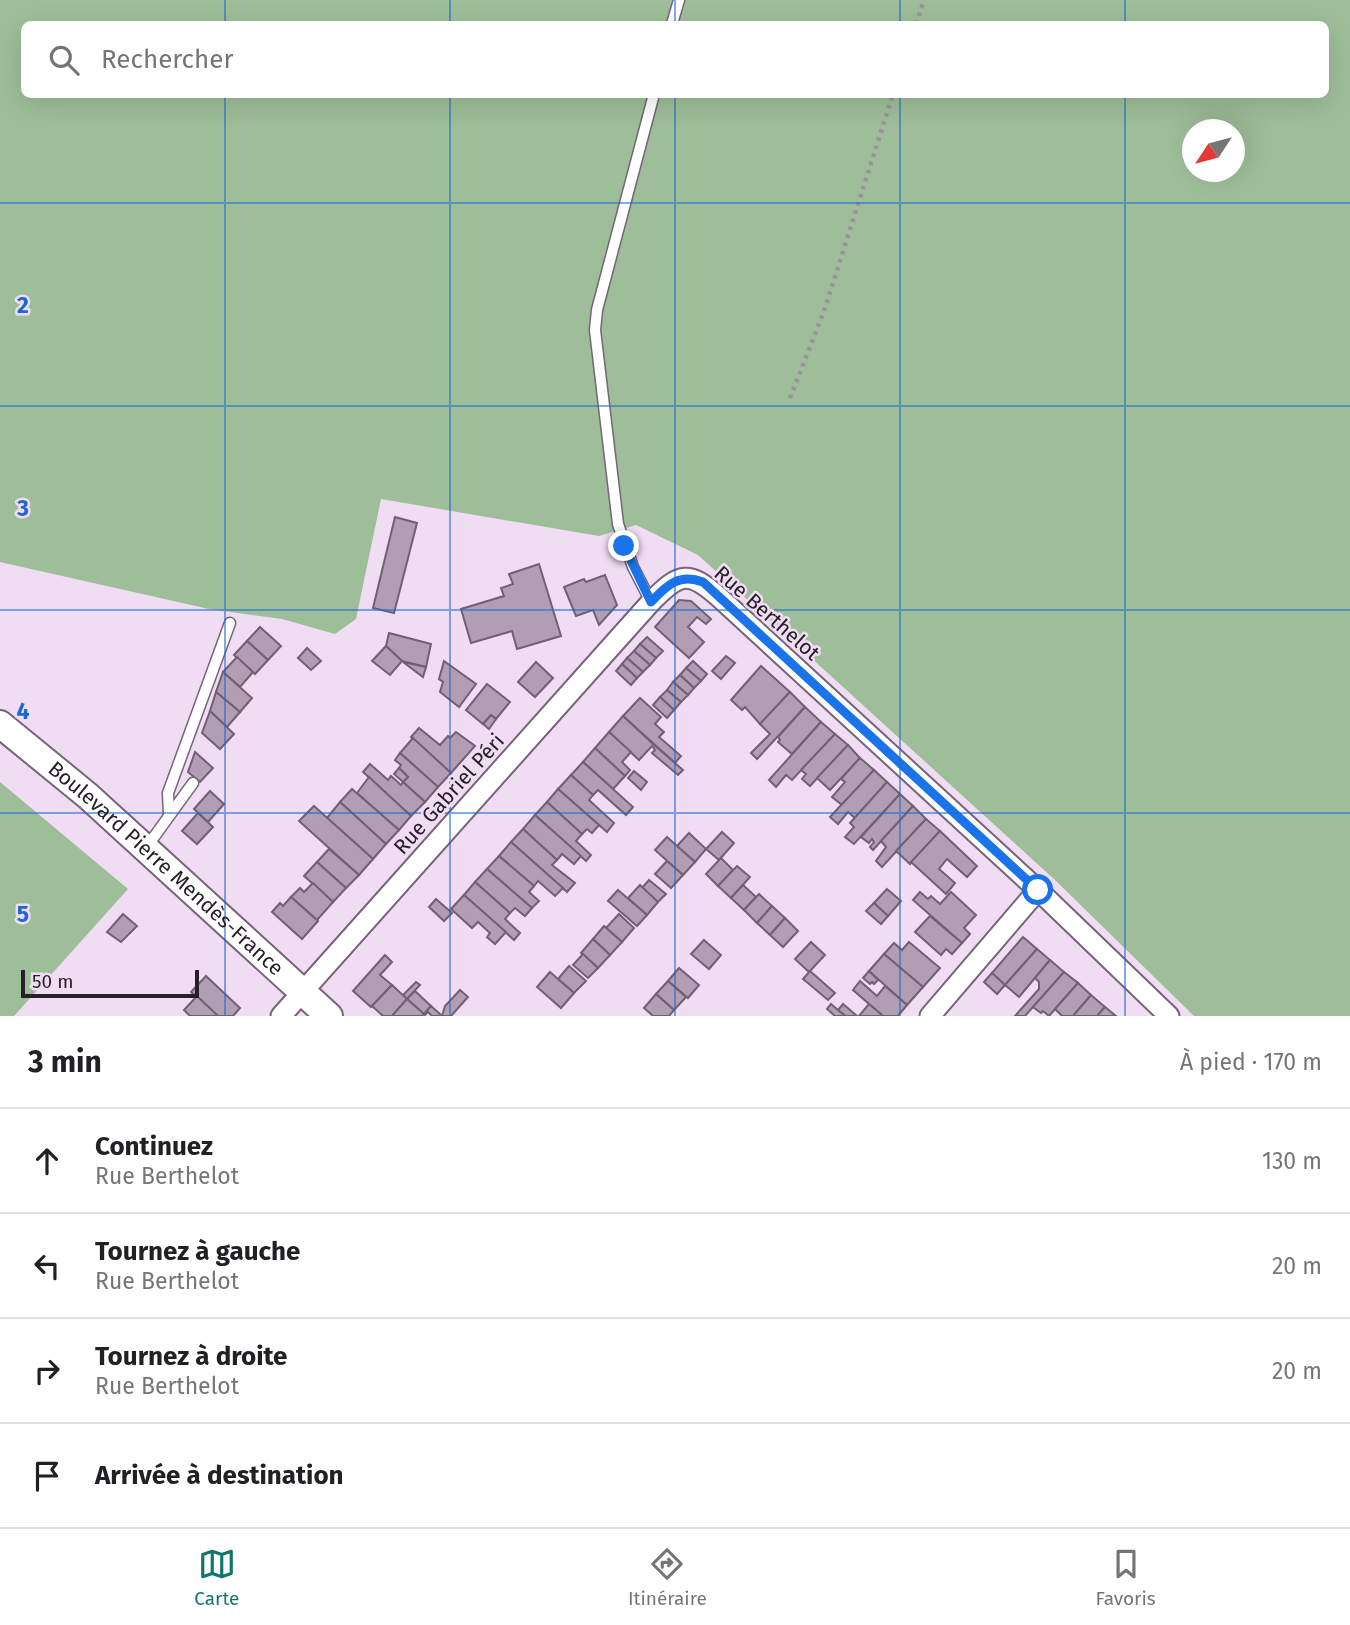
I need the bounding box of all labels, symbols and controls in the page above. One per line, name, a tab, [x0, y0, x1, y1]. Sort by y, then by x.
search box	[21, 21, 1329, 98]
icon: search	[45, 41, 83, 79]
text: Rechercher	[101, 44, 233, 75]
north arrow	[1182, 119, 1245, 182]
text: 2	[17, 291, 29, 319]
text: 3	[16, 494, 29, 522]
route end	[608, 530, 639, 561]
street label: Rue Berthelot	[709, 560, 825, 666]
text: 4	[17, 697, 30, 725]
street label: Rue Gabriel Péri	[388, 728, 510, 860]
street label: Boulevard Pierre Mendès-France	[43, 756, 289, 981]
route start	[1022, 874, 1053, 905]
text: 5	[17, 900, 29, 928]
scale bar	[21, 967, 200, 999]
text: 50 m	[32, 970, 73, 993]
text: 3 min	[28, 1044, 102, 1080]
text: À pied · 170 m	[1180, 1048, 1322, 1076]
text: Continuez	[95, 1131, 213, 1162]
icon: ahead	[28, 1142, 66, 1180]
text: 130 m	[1262, 1147, 1322, 1175]
text: Rue Berthelot	[95, 1162, 239, 1190]
text: Tournez à gauche	[95, 1236, 300, 1267]
icon: left	[28, 1247, 66, 1285]
text: 20 m	[1272, 1252, 1322, 1280]
text: Rue Berthelot	[95, 1267, 239, 1295]
text: Tournez à droite	[95, 1341, 287, 1372]
icon: right	[28, 1352, 66, 1390]
text: 20 m	[1272, 1357, 1322, 1385]
text: Rue Berthelot	[95, 1372, 239, 1400]
icon: arrive	[28, 1457, 66, 1495]
text: Arrivée à destination	[95, 1460, 344, 1491]
tab: Carte	[194, 1545, 239, 1610]
tab: Itinéraire	[628, 1545, 707, 1610]
tab: Favoris	[1095, 1545, 1156, 1610]

